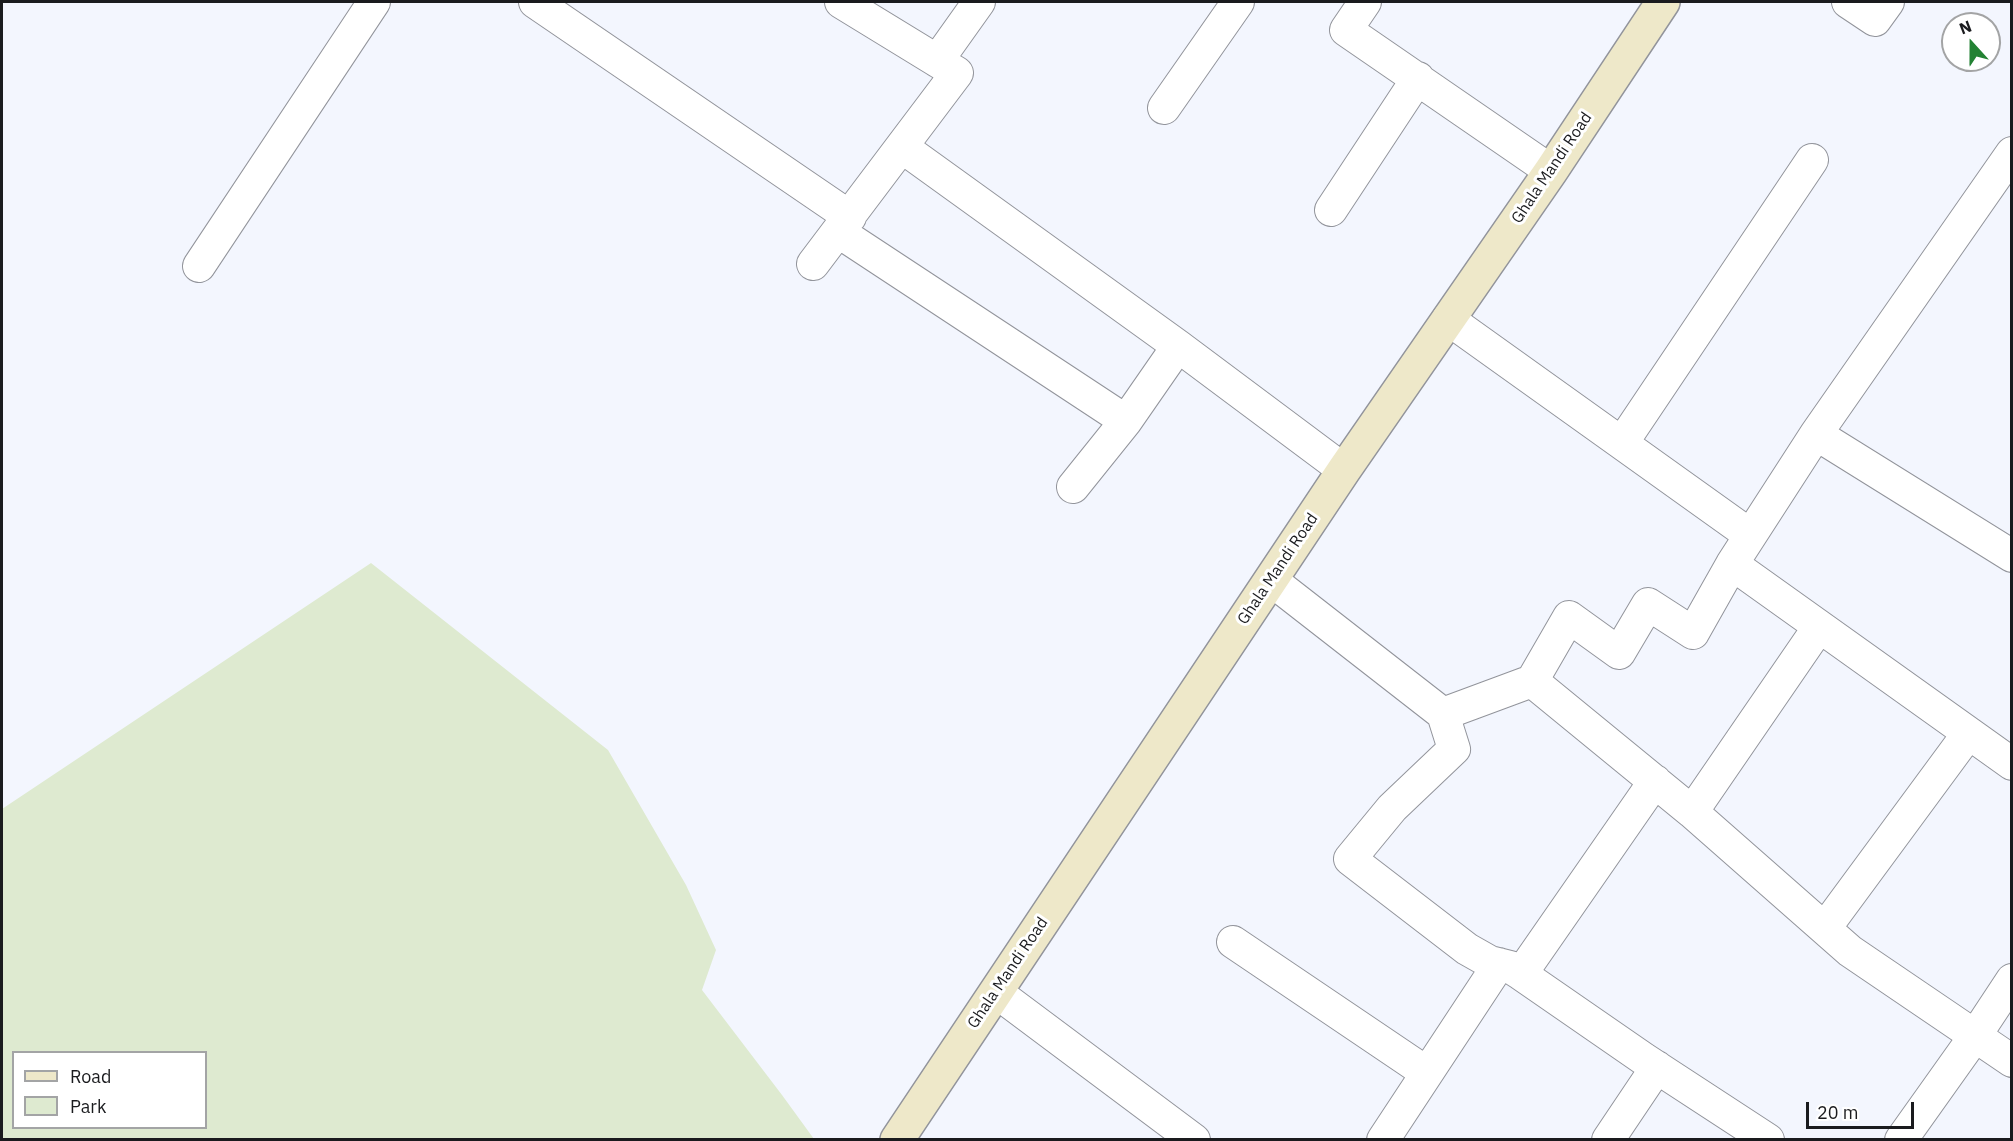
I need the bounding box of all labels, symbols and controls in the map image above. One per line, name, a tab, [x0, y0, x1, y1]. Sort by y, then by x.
north arrow	[1941, 12, 2001, 72]
text: N	[1956, 16, 1974, 38]
street label: Ghala Mandi Road	[1508, 109, 1596, 227]
street label: Ghala Mandi Road	[1234, 510, 1322, 628]
street label: Ghala Mandi Road	[964, 914, 1052, 1032]
legend	[12, 1051, 207, 1129]
text: Road	[70, 1065, 111, 1088]
scale bar	[1809, 1090, 1917, 1128]
text: Park	[70, 1095, 106, 1118]
text: 20 m	[1817, 1101, 1859, 1124]

